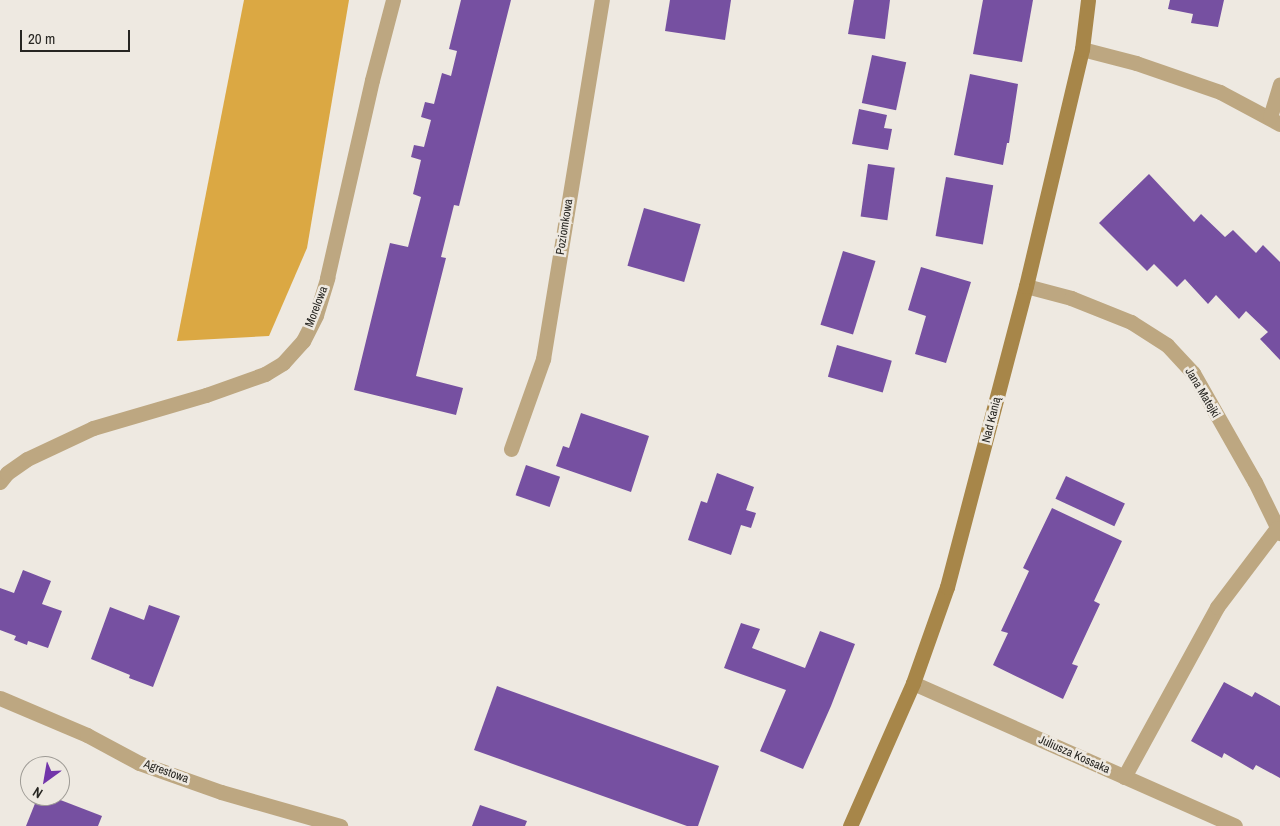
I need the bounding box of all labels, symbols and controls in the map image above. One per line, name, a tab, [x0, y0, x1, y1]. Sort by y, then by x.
scale bar	[22, 20, 132, 52]
text: 20 m	[28, 28, 55, 49]
street label: Poziomkowa	[553, 198, 577, 256]
street label: Morelowa	[303, 285, 331, 329]
street label: Jana Matejki	[1181, 365, 1223, 421]
street label: Nad Kanią	[979, 396, 1005, 444]
street label: Juliusza Kossaka	[1036, 733, 1112, 777]
north arrow	[20, 756, 70, 806]
street label: Agrestowa	[142, 757, 190, 787]
text: N	[29, 783, 46, 803]

